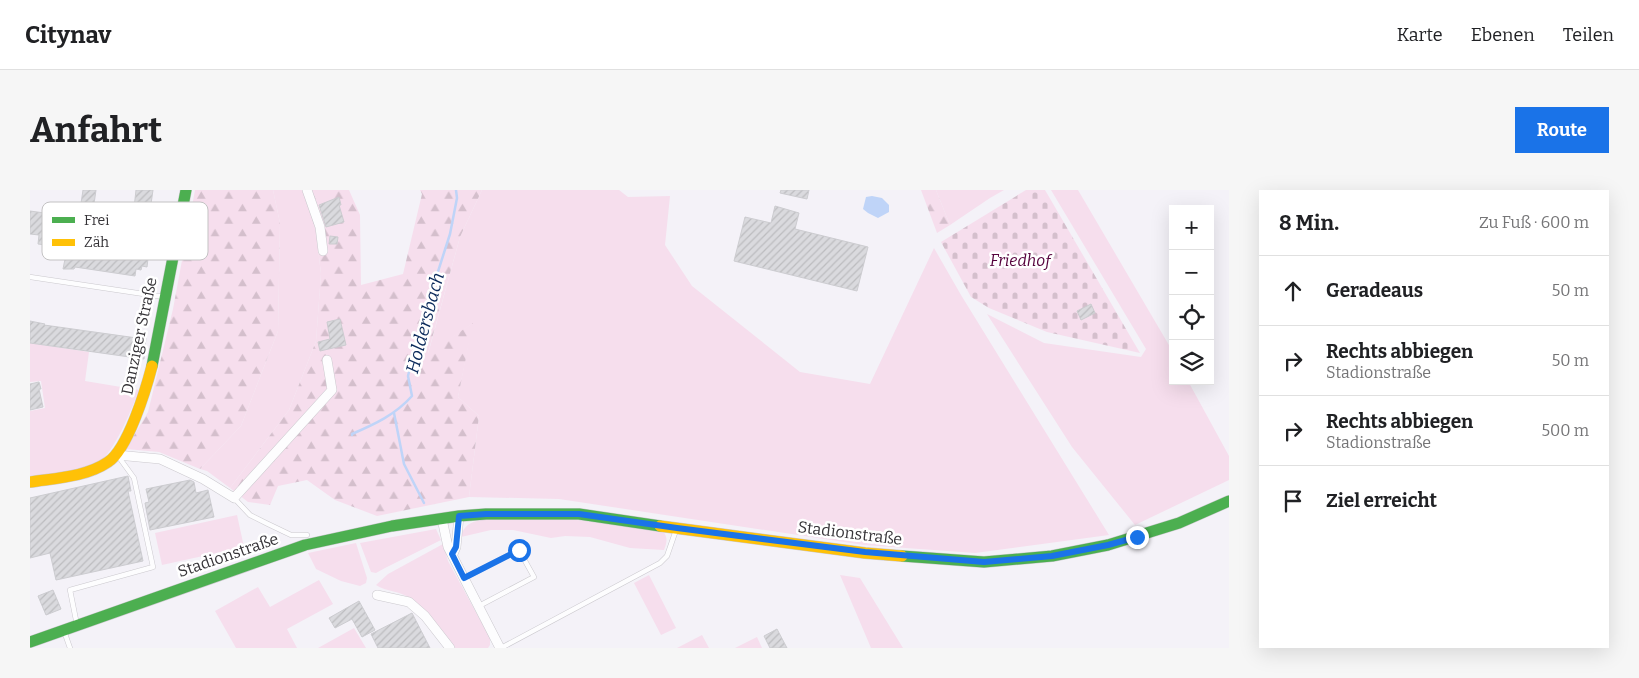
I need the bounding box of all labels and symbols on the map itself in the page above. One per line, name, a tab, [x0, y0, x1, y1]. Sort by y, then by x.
legend	[42, 202, 208, 260]
text: Frei	[84, 212, 109, 229]
text: Zäh	[84, 234, 109, 251]
park label: Friedhof	[990, 251, 1053, 270]
water label: Holdersbach	[401, 270, 449, 376]
street label: Danziger Straße	[117, 275, 161, 397]
street label: Stadionstraße	[797, 517, 903, 549]
route end	[1126, 526, 1149, 549]
street label: Stadionstraße	[175, 529, 281, 581]
route start	[508, 539, 531, 562]

